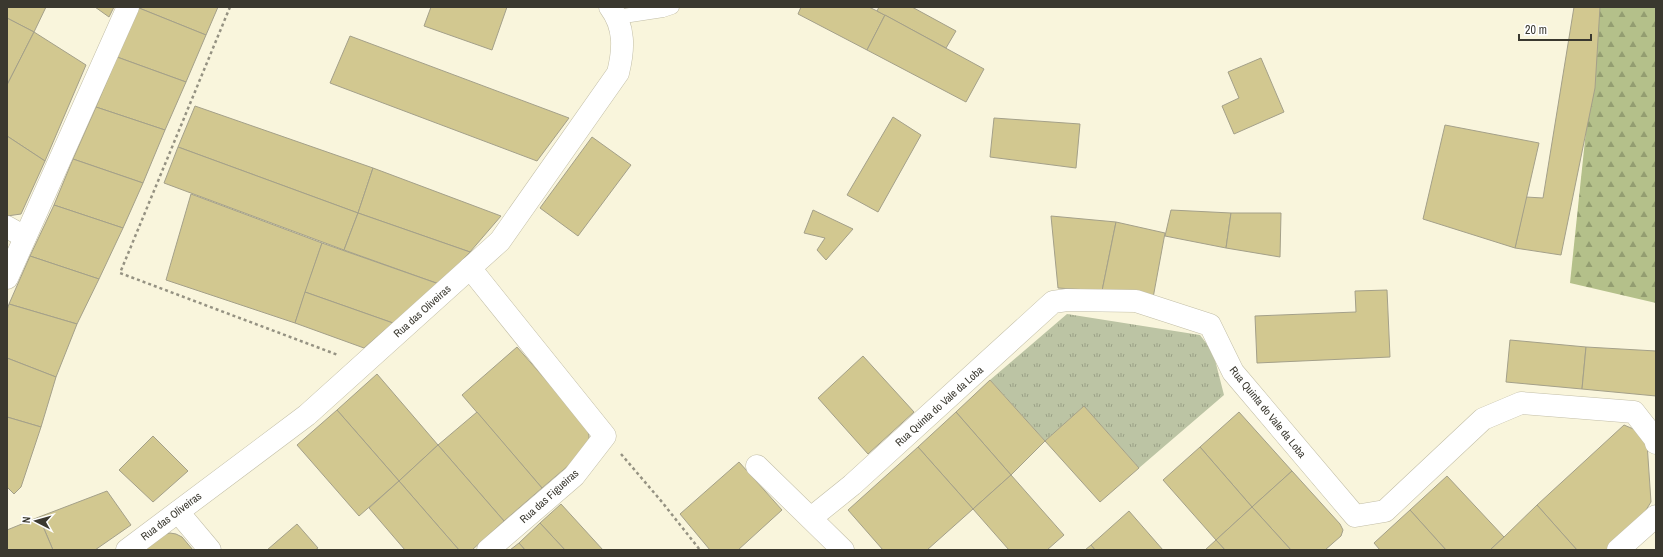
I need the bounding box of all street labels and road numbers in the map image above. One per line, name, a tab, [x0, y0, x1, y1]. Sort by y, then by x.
street label: Rua das Oliveiras	[390, 281, 454, 340]
street label: Rua Quinta do Vale da Loba	[892, 363, 986, 449]
street label: Rua Quinta do Vale da Loba	[1227, 363, 1309, 461]
street label: Rua das Figueiras	[517, 466, 582, 526]
street label: Rua das Oliveiras	[138, 488, 204, 543]

